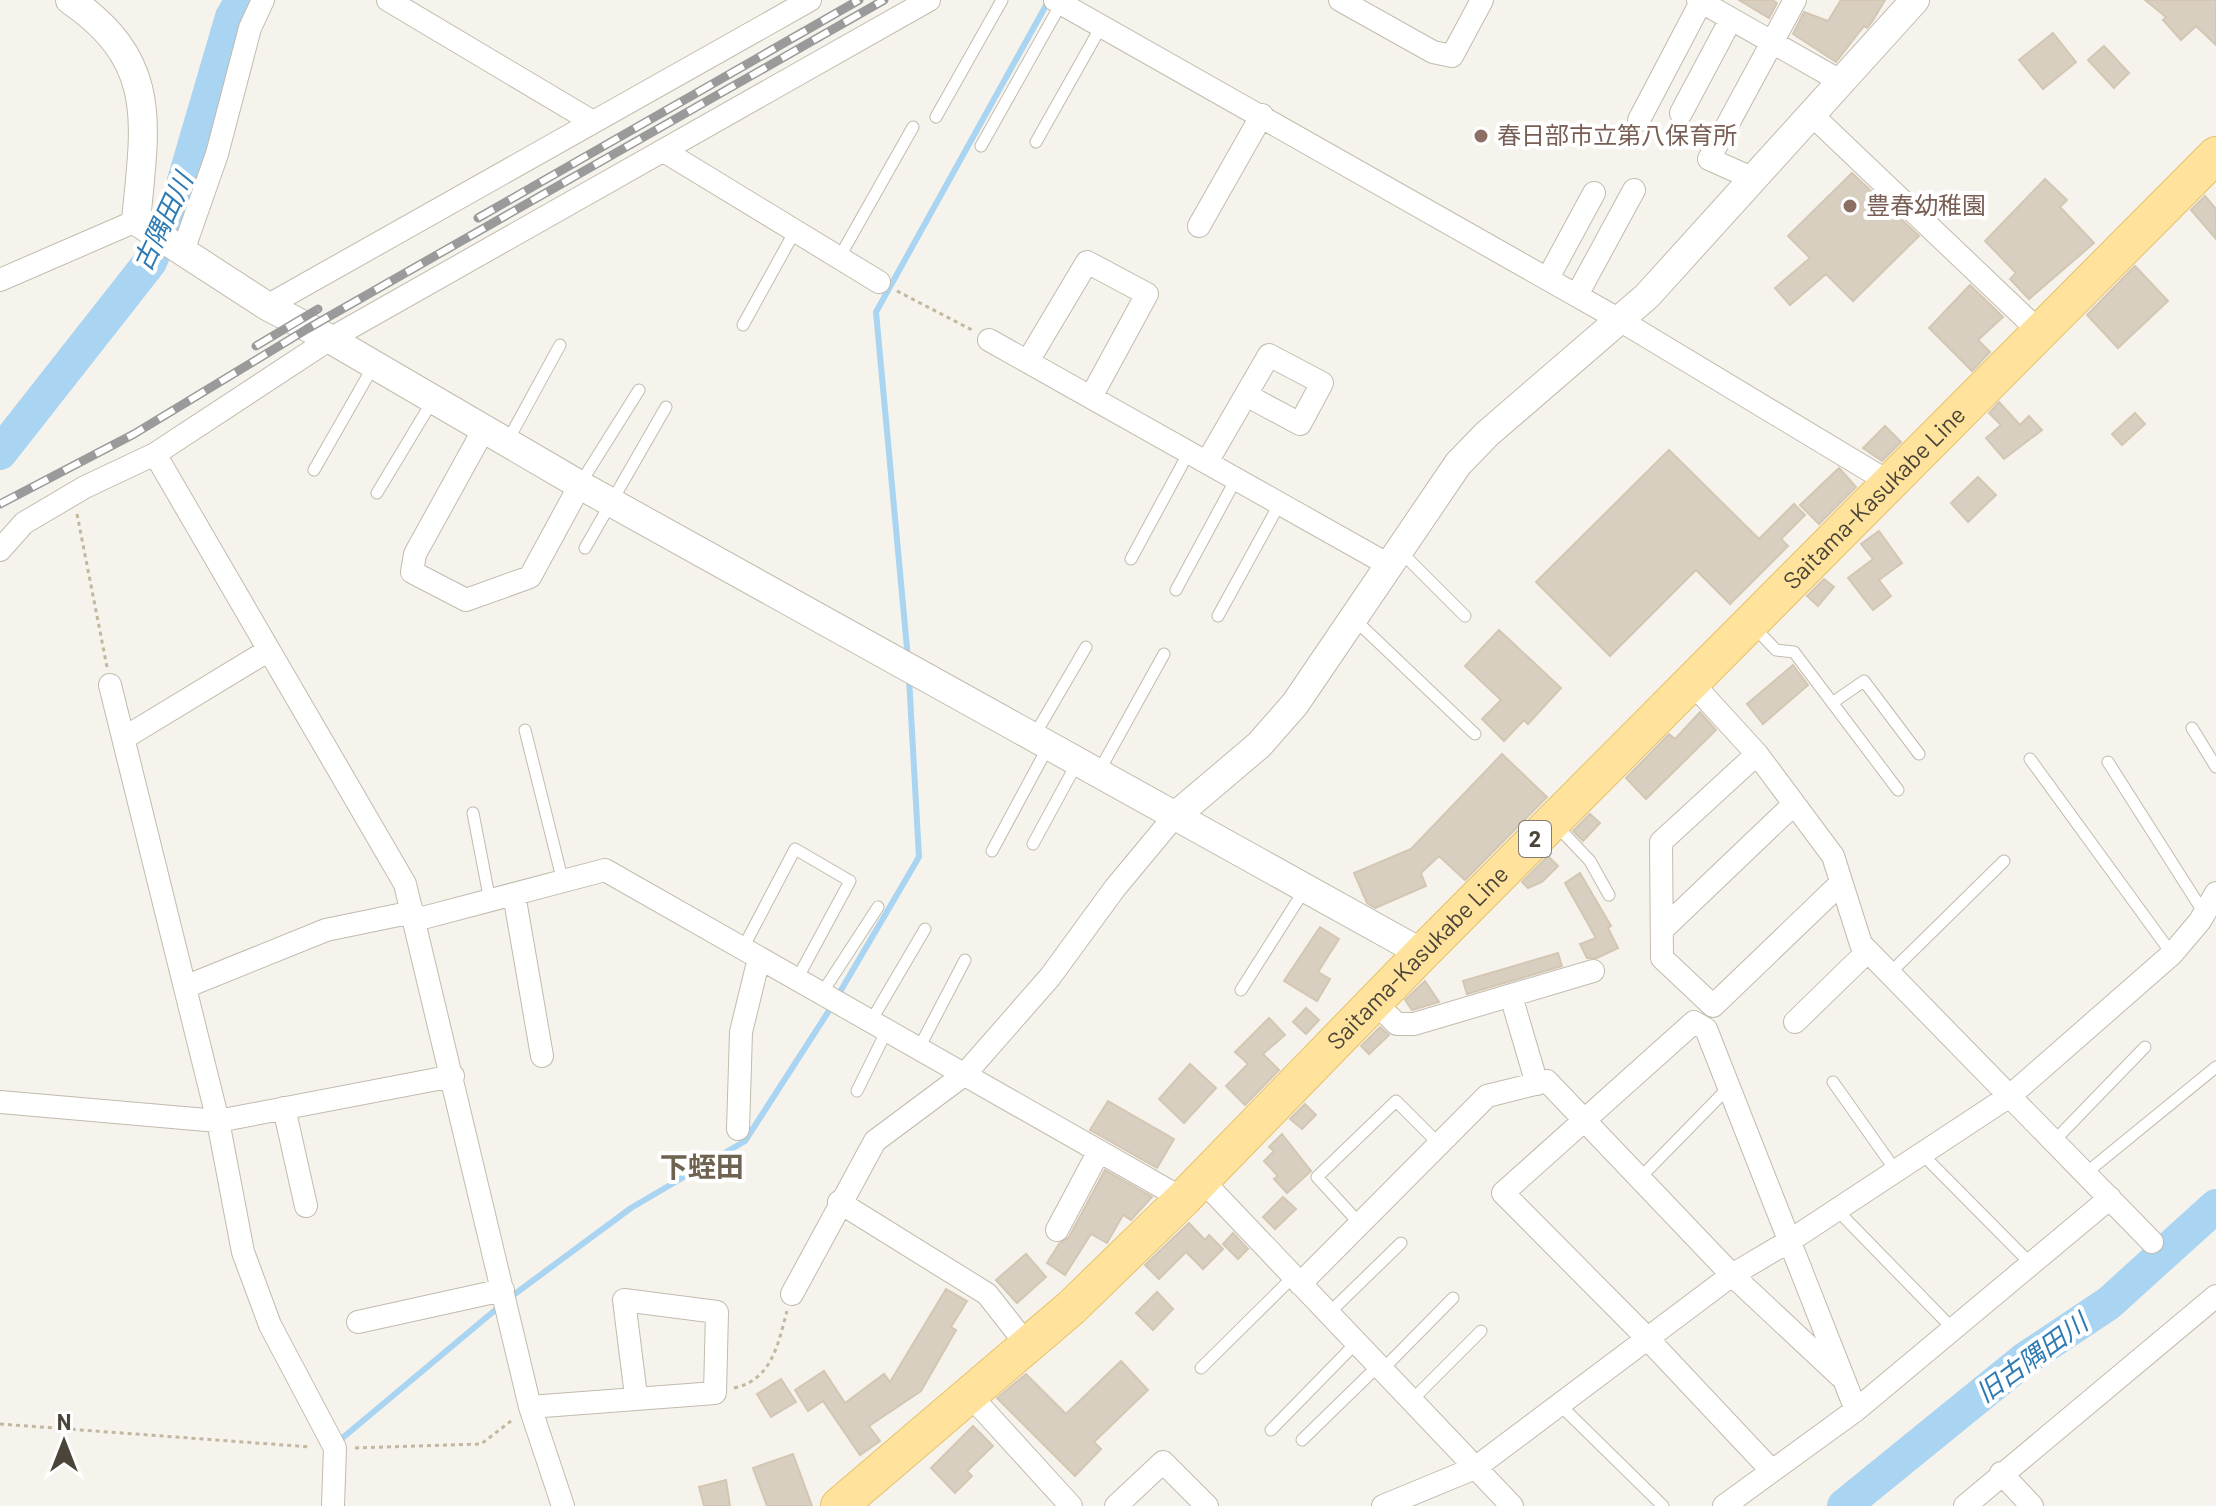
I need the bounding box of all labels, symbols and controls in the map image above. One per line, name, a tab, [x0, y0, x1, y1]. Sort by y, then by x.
place label: 春日部市立第八保育所	[1497, 120, 1737, 149]
marker: 春日部市立第八保育所	[1472, 127, 1490, 145]
water label: 古隅田川	[126, 165, 199, 275]
place label: 豊春幼稚園	[1866, 190, 1986, 219]
marker: 豊春幼稚園	[1841, 197, 1859, 215]
street label: Saitama-Kasukabe Line	[1776, 400, 1971, 595]
road number: 2	[1519, 821, 1551, 857]
street label: Saitama-Kasukabe Line	[1320, 859, 1514, 1055]
district label: 下蛭田	[660, 1149, 744, 1183]
water label: 旧古隅田川	[1969, 1304, 2095, 1408]
north arrow	[24, 1402, 104, 1482]
text: N	[57, 1408, 71, 1434]

